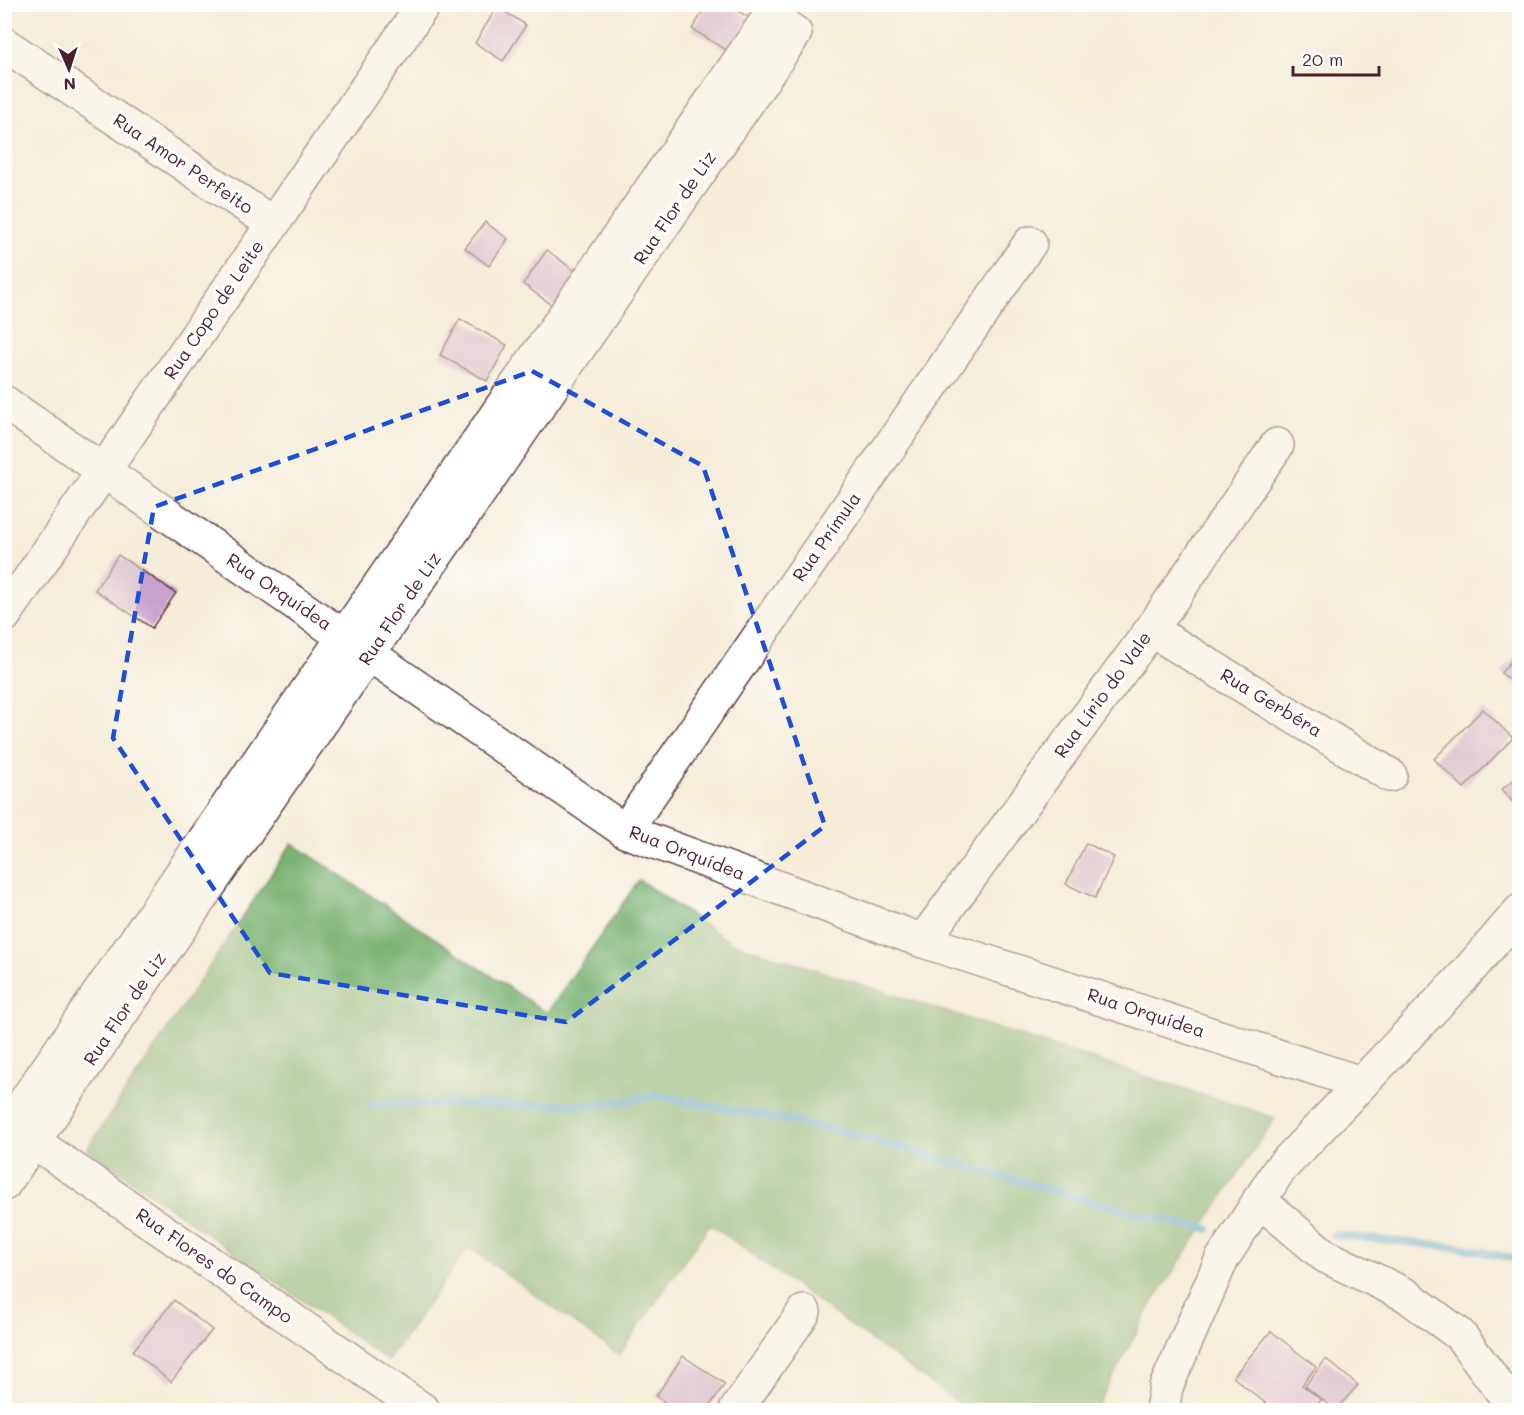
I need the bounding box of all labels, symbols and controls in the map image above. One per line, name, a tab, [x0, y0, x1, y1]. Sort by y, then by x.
north arrow	[39, 39, 99, 99]
scale bar	[1293, 39, 1378, 77]
text: 20 m	[1302, 47, 1343, 71]
text: N	[63, 74, 76, 95]
street label: Rua Amor Perfeito	[109, 107, 259, 219]
street label: Rua Flor de Liz	[627, 146, 721, 269]
street label: Rua Copo de Leite	[158, 235, 269, 384]
street label: Rua Prímula	[787, 487, 866, 586]
street label: Rua Orquídea	[222, 547, 337, 635]
street label: Rua Flor de Liz	[352, 547, 446, 670]
street label: Rua Lírio do Vale	[1048, 626, 1156, 762]
street label: Rua Gerbéra	[1216, 662, 1327, 742]
street label: Rua Orquídea	[626, 819, 749, 885]
street label: Rua Flor de Liz	[77, 947, 171, 1070]
street label: Rua Orquídea	[1084, 982, 1208, 1042]
street label: Rua Flores do Campo	[131, 1202, 298, 1329]

